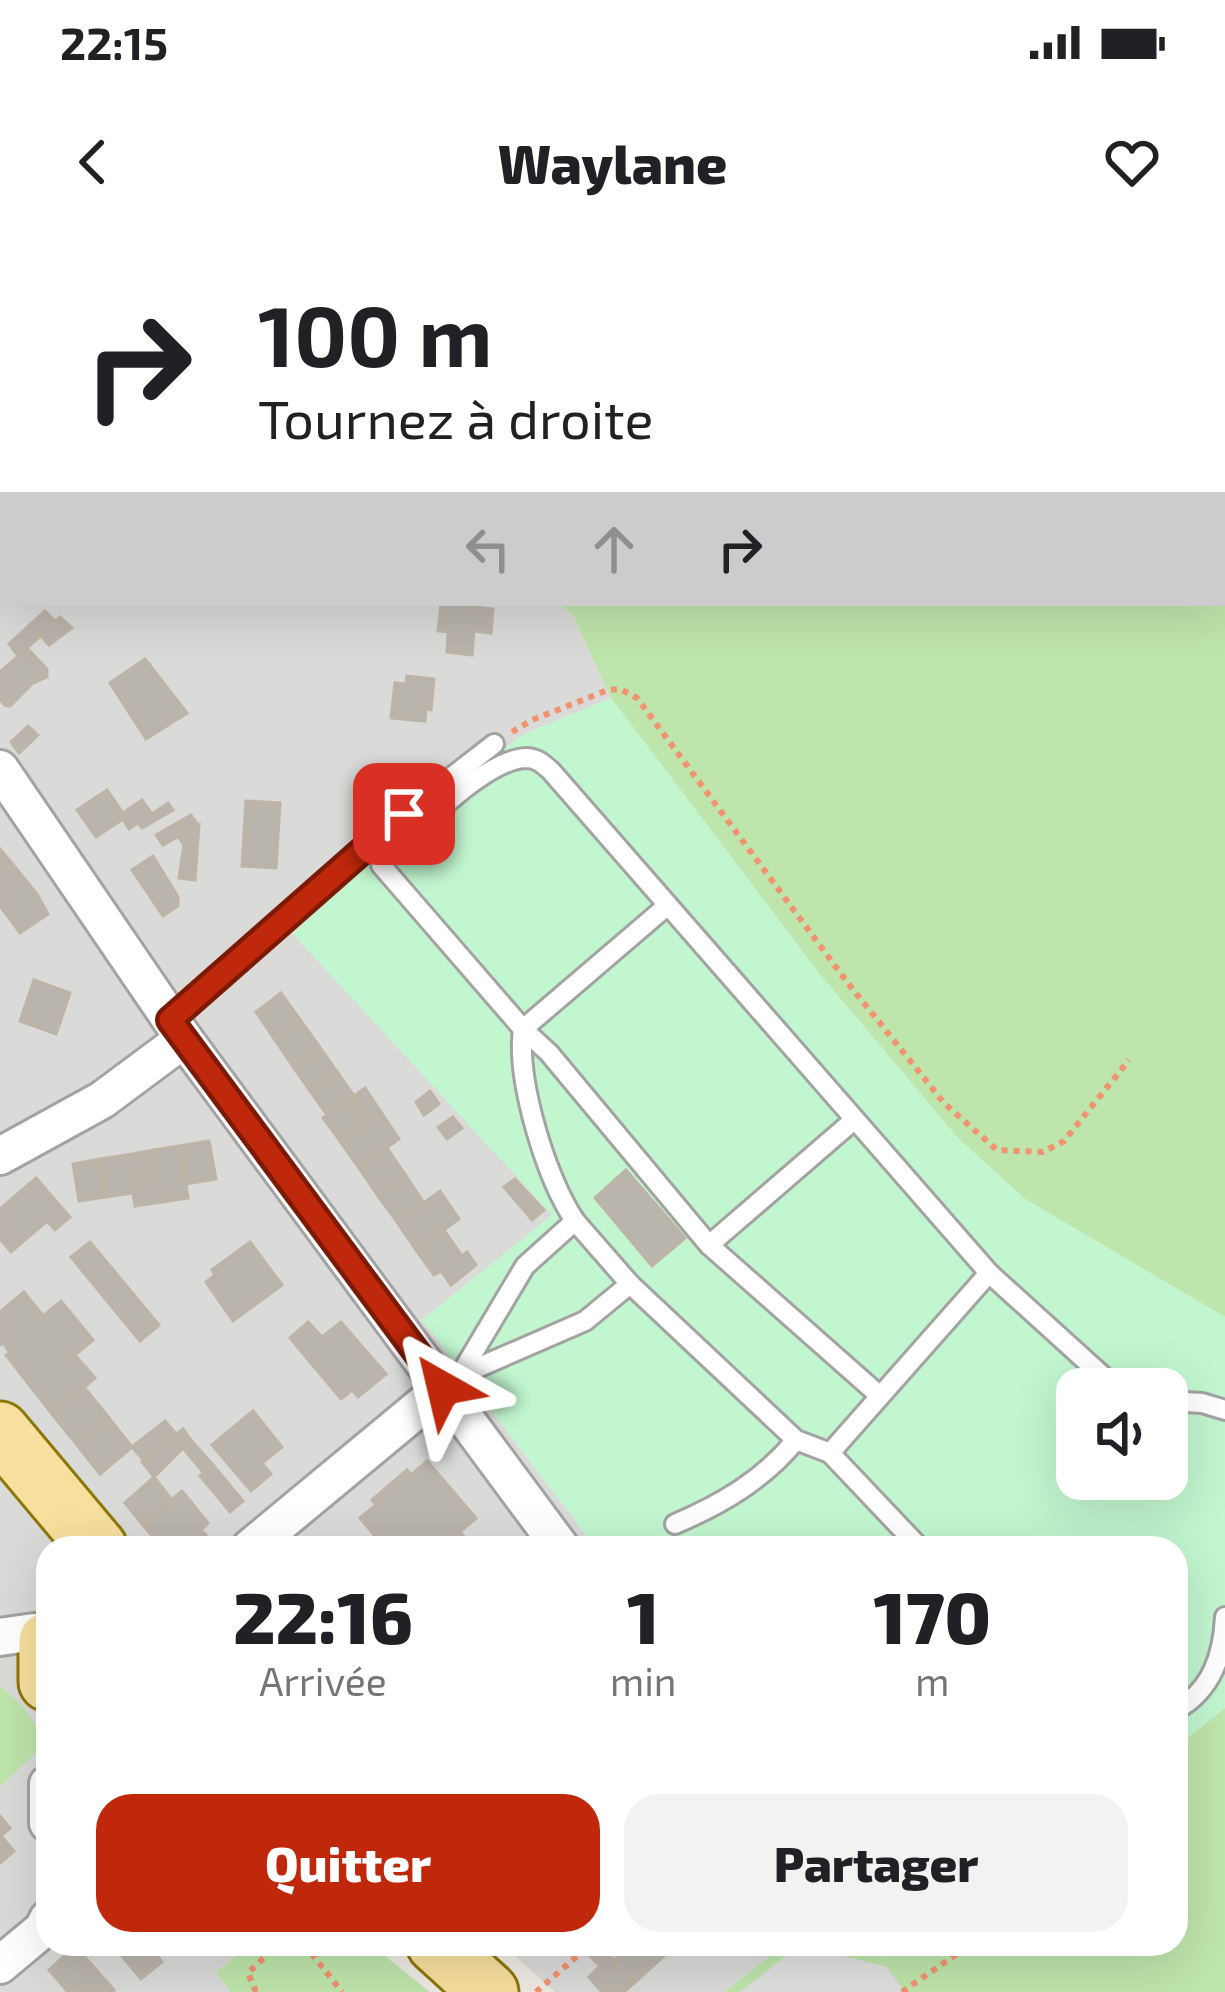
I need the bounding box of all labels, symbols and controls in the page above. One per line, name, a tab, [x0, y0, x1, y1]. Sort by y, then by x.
text: 22:15	[60, 15, 168, 69]
icon: back	[60, 129, 126, 195]
icon: heart	[1099, 129, 1165, 195]
text: Waylane	[498, 130, 727, 195]
text: 100 m	[258, 283, 492, 384]
icon: right	[60, 288, 216, 444]
text: Tournez à droite	[258, 385, 654, 450]
icon: left	[455, 516, 521, 582]
icon: ahead	[581, 516, 647, 582]
icon: right	[707, 516, 773, 582]
pin	[353, 763, 455, 865]
icon: arrive	[371, 781, 437, 847]
position arrow	[380, 1325, 506, 1451]
map controls	[1056, 1368, 1188, 1500]
button: sound	[1056, 1368, 1188, 1500]
text: 22:16	[233, 1572, 413, 1658]
text: 1	[627, 1572, 659, 1658]
text: 170	[873, 1572, 991, 1658]
text: Arrivée	[259, 1657, 387, 1704]
text: min	[610, 1657, 676, 1704]
text: m	[915, 1657, 949, 1704]
button: Quitter	[96, 1794, 600, 1932]
button: Partager	[624, 1794, 1128, 1932]

